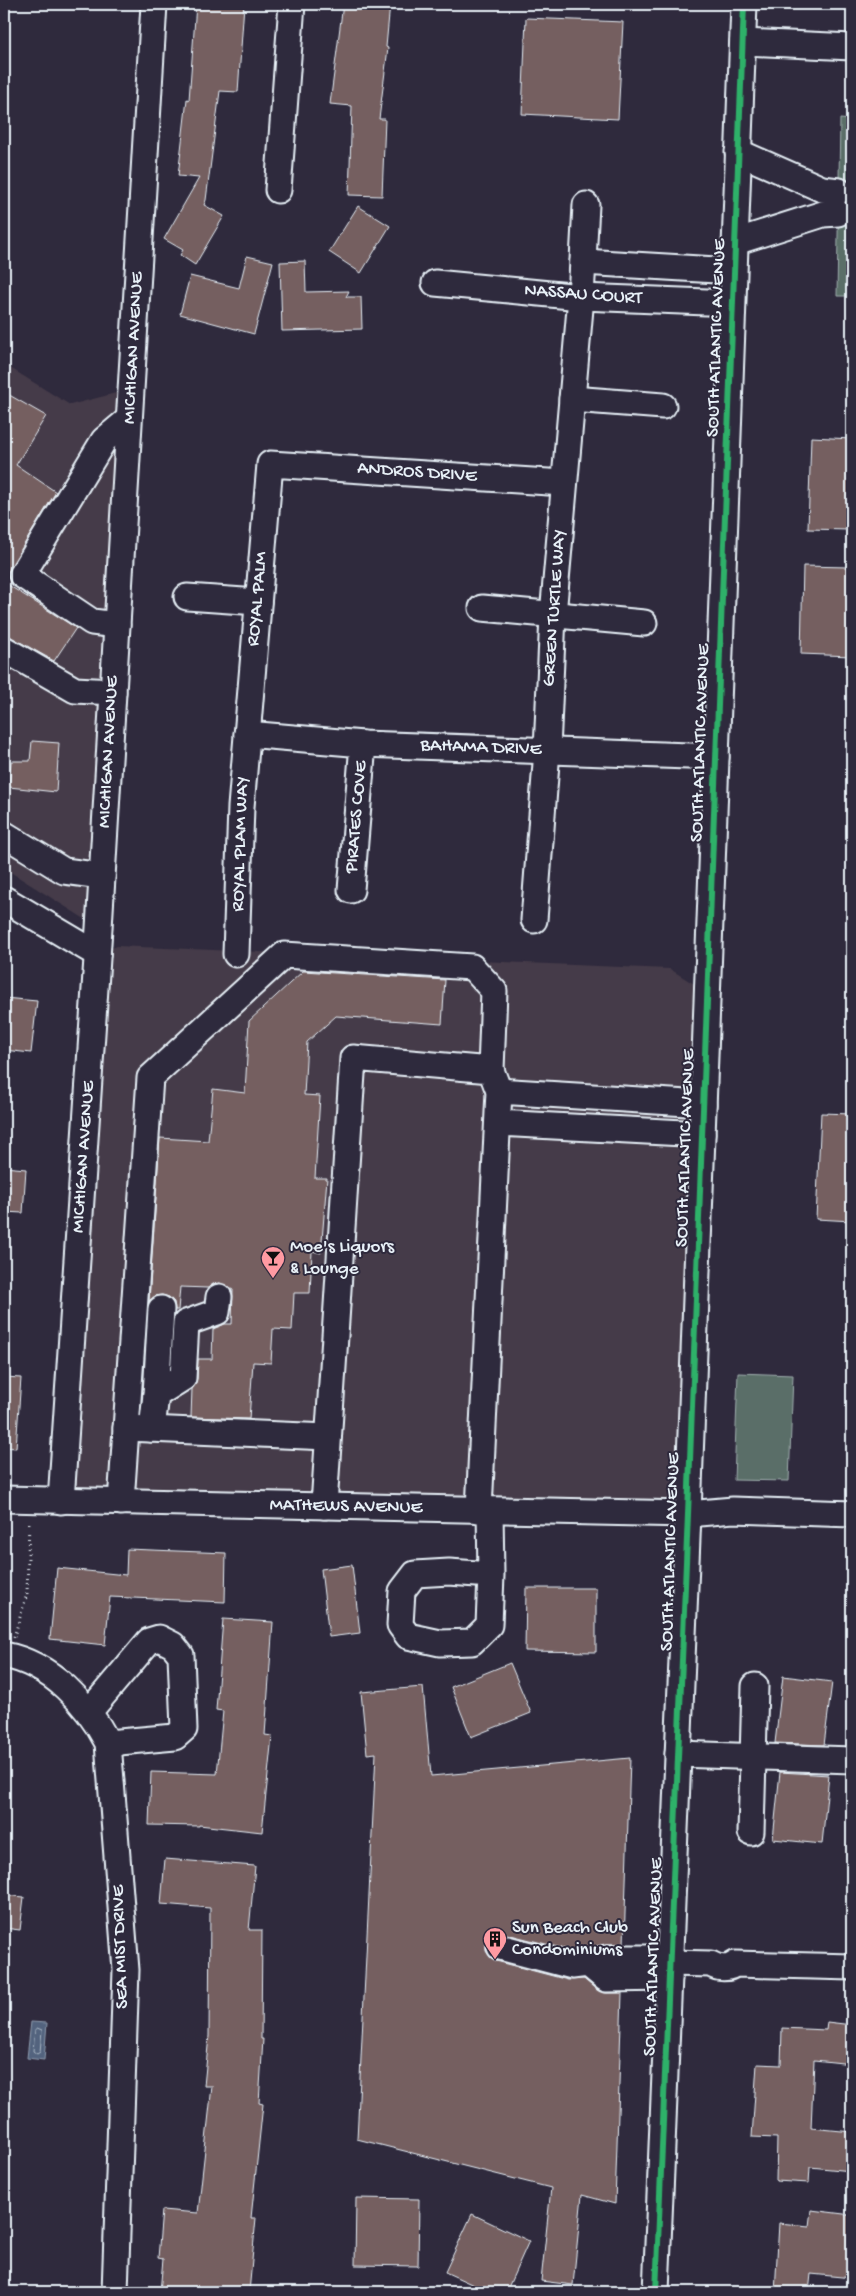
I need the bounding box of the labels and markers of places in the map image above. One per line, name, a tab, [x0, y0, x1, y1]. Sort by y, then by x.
place label: Moe's Liquors & Lounge	[290, 1236, 395, 1281]
bar icon: Moe's Liquors & Lounge	[260, 1245, 286, 1279]
place label: Sun Beach Club Condominiums	[512, 1917, 628, 1962]
building icon: Sun Beach Club Condominiums	[482, 1926, 508, 1960]

